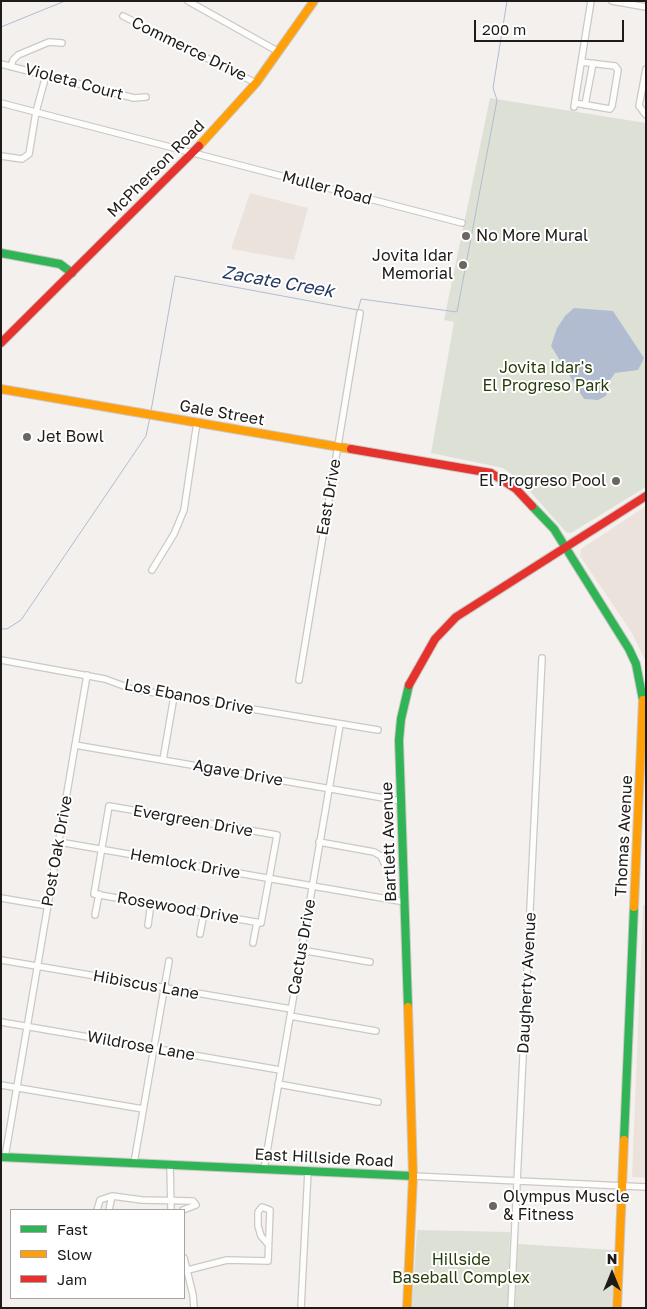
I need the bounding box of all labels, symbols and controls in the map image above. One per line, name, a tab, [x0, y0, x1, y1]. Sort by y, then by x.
scale bar	[477, 10, 627, 42]
street label: Commerce Drive	[128, 13, 250, 85]
text: 200 m	[482, 20, 526, 38]
street label: Violeta Court	[23, 60, 125, 104]
street label: McPherson Road	[103, 116, 209, 222]
street label: Muller Road	[280, 167, 374, 209]
place label: No More Mural	[476, 226, 588, 246]
marker: No More Mural	[460, 230, 472, 242]
place label: Jovita Idar Memorial	[372, 246, 453, 284]
marker: Jovita Idar Memorial	[457, 259, 469, 271]
water label: Zacate Creek	[220, 262, 336, 302]
park label: Jovita Idar's El Progreso Park	[483, 358, 609, 396]
street label: Gale Street	[178, 396, 266, 430]
place label: Jet Bowl	[37, 427, 104, 447]
marker: Jet Bowl	[21, 431, 33, 443]
street label: East Drive	[313, 457, 345, 537]
place label: El Progreso Pool	[479, 471, 606, 491]
marker: El Progreso Pool	[610, 475, 622, 487]
street label: Los Ebanos Drive	[123, 675, 255, 719]
street label: Agave Drive	[192, 756, 284, 790]
street label: Thomas Avenue	[611, 775, 637, 897]
street label: Bartlett Avenue	[377, 782, 401, 902]
street label: Post Oak Drive	[38, 794, 76, 908]
street label: Evergreen Drive	[131, 801, 255, 841]
street label: Hemlock Drive	[128, 845, 242, 883]
street label: Rosewood Drive	[116, 888, 240, 928]
street label: Cactus Drive	[284, 898, 320, 996]
street label: Daugherty Avenue	[514, 912, 540, 1054]
street label: Hibiscus Lane	[91, 966, 201, 1004]
street label: Wildrose Lane	[85, 1027, 197, 1065]
street label: East Hillside Road	[254, 1145, 394, 1171]
place label: Olympus Muscle & Fitness	[503, 1187, 630, 1225]
marker: Olympus Muscle & Fitness	[487, 1200, 499, 1212]
legend	[10, 1209, 185, 1299]
text: Fast	[57, 1220, 88, 1238]
text: Slow	[57, 1245, 92, 1263]
north arrow	[587, 1249, 637, 1299]
park label: Hillside Baseball Complex	[392, 1250, 530, 1288]
text: N	[607, 1250, 617, 1267]
text: Jam	[57, 1270, 87, 1288]

